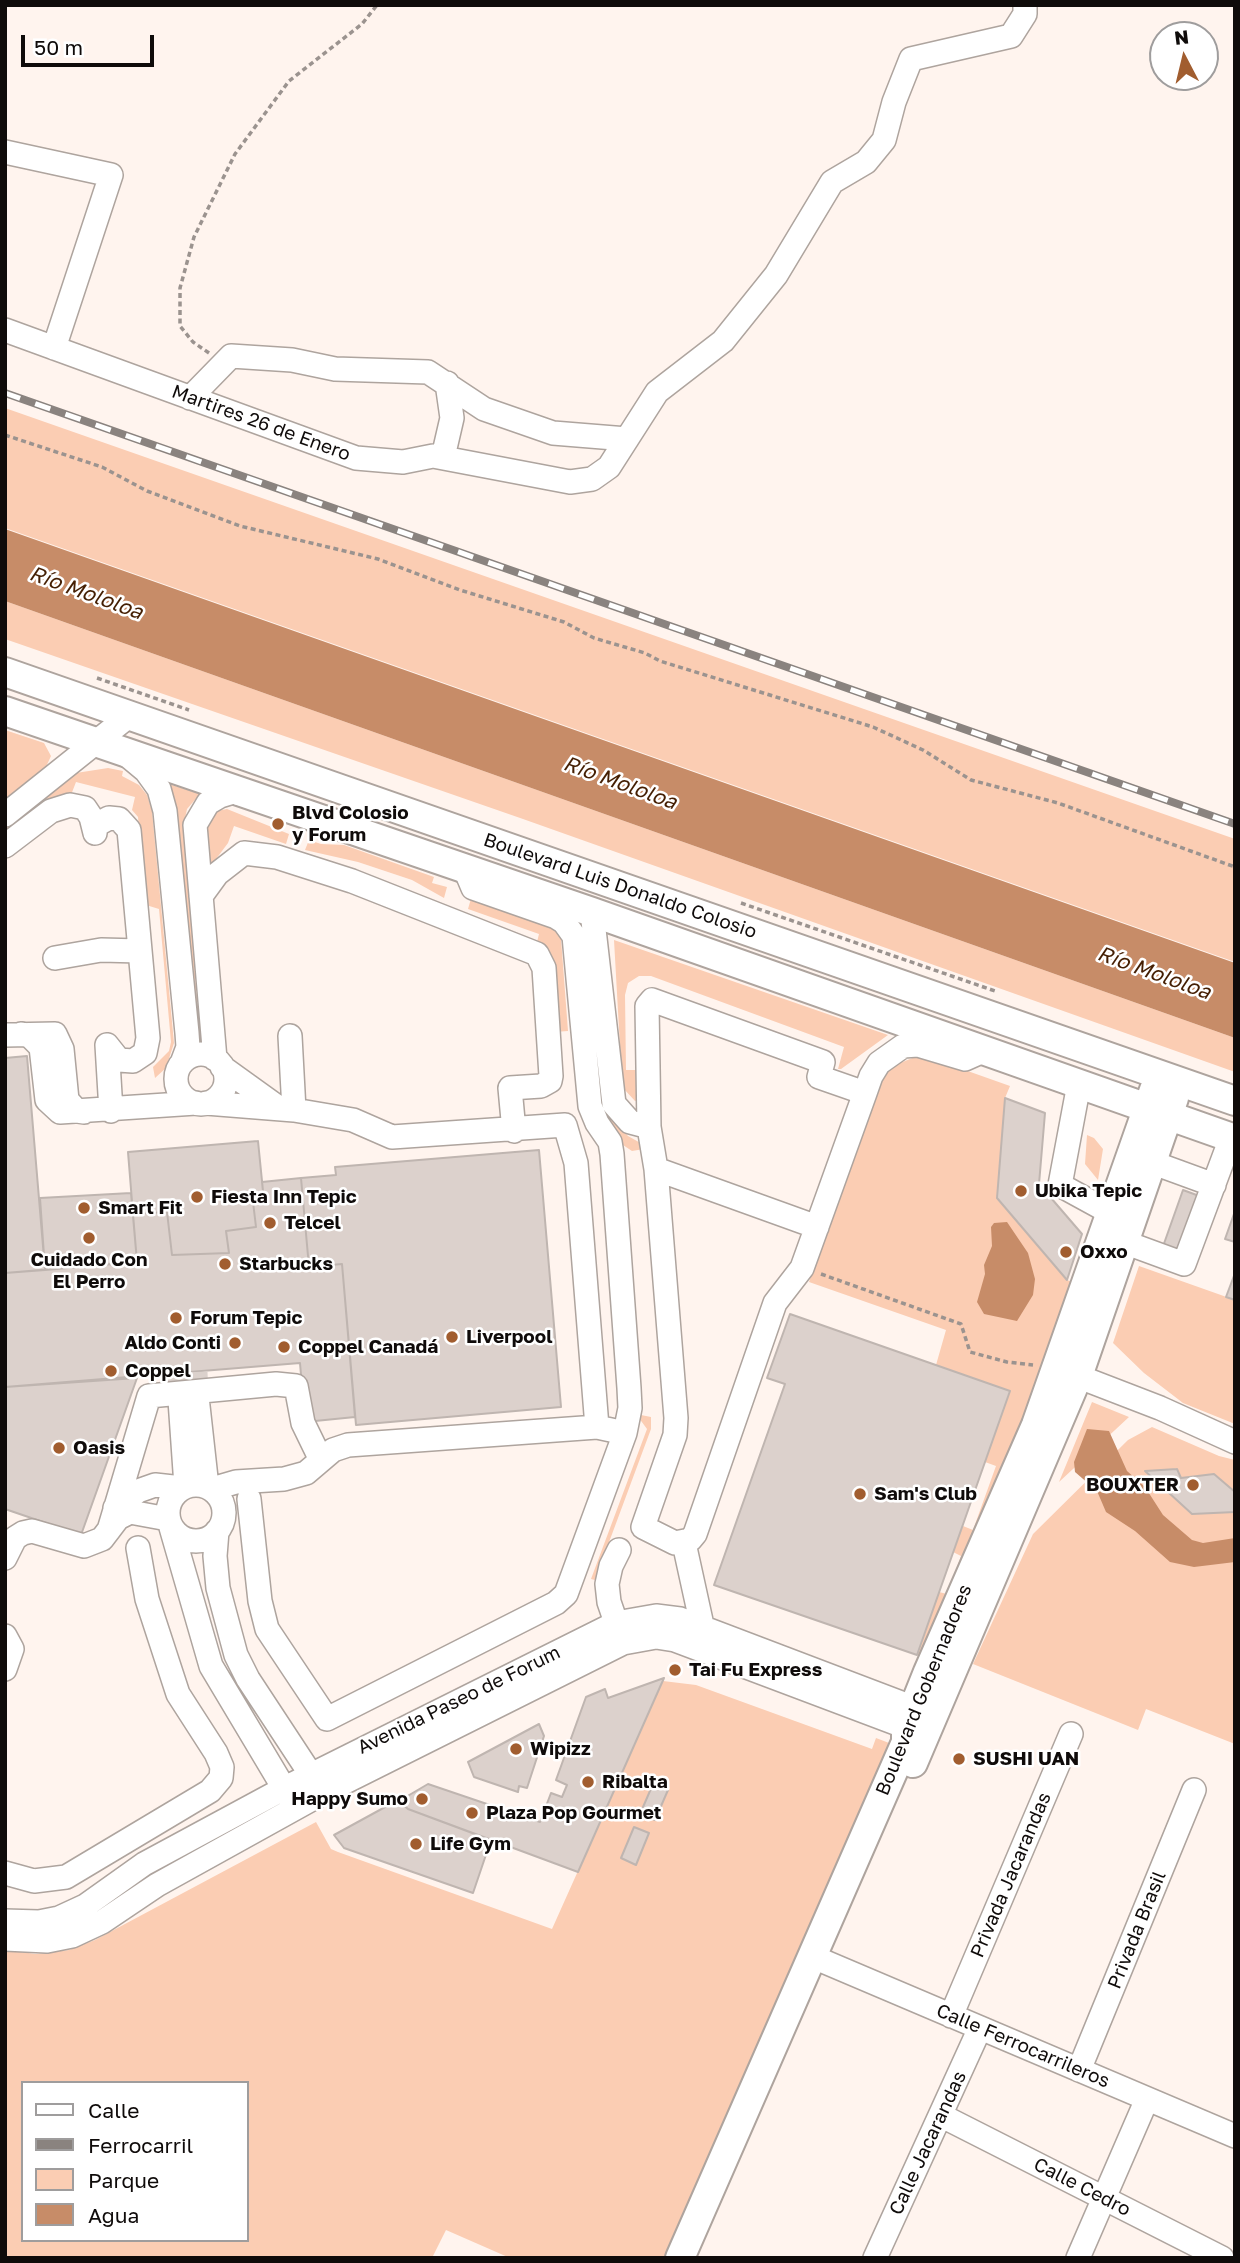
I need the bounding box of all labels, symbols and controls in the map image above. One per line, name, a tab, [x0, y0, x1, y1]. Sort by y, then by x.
scale bar	[24, 21, 158, 65]
north arrow	[1149, 21, 1219, 91]
text: N	[1173, 24, 1190, 49]
text: 50 m	[34, 34, 83, 60]
street label: Martires 26 de Enero	[169, 380, 353, 466]
water label: Río Mololoa	[26, 561, 146, 625]
water label: Río Mololoa	[560, 751, 680, 815]
place label: Blvd Colosio y Forum	[292, 802, 409, 846]
marker: Blvd Colosio y Forum	[270, 816, 286, 832]
street label: Boulevard Luis Donaldo Colosio	[480, 828, 760, 944]
water label: Río Mololoa	[1094, 941, 1214, 1005]
place label: Ubika Tepic	[1035, 1180, 1142, 1202]
marker: Ubika Tepic	[1013, 1183, 1029, 1199]
place label: Fiesta Inn Tepic	[211, 1186, 357, 1208]
marker: Fiesta Inn Tepic	[189, 1189, 205, 1205]
place label: Smart Fit	[98, 1197, 183, 1219]
marker: Smart Fit	[76, 1200, 92, 1216]
place label: Telcel	[284, 1212, 341, 1234]
marker: Telcel	[262, 1215, 278, 1231]
marker: Cuidado Con El Perro	[81, 1230, 97, 1246]
place label: Oxxo	[1080, 1241, 1128, 1263]
marker: Oxxo	[1058, 1244, 1074, 1260]
place label: Cuidado Con El Perro	[31, 1249, 147, 1293]
place label: Starbucks	[239, 1253, 333, 1275]
marker: Starbucks	[217, 1256, 233, 1272]
place label: Forum Tepic	[190, 1307, 302, 1329]
marker: Forum Tepic	[168, 1310, 184, 1326]
place label: Liverpool	[466, 1326, 553, 1348]
marker: Liverpool	[444, 1329, 460, 1345]
place label: Aldo Conti	[124, 1332, 221, 1354]
marker: Aldo Conti	[227, 1335, 243, 1351]
place label: Coppel Canadá	[298, 1336, 438, 1358]
marker: Coppel Canadá	[276, 1339, 292, 1355]
place label: Coppel	[125, 1360, 191, 1382]
marker: Coppel	[103, 1363, 119, 1379]
place label: Oasis	[73, 1437, 125, 1459]
marker: Oasis	[51, 1440, 67, 1456]
place label: BOUXTER	[1086, 1474, 1179, 1496]
marker: BOUXTER	[1185, 1477, 1201, 1493]
place label: Sam's Club	[874, 1483, 977, 1505]
marker: Sam's Club	[852, 1486, 868, 1502]
street label: Boulevard Gobernadores	[871, 1581, 977, 1799]
street label: Avenida Paseo de Forum	[354, 1641, 564, 1759]
place label: Tai Fu Express	[689, 1659, 822, 1681]
marker: Tai Fu Express	[667, 1662, 683, 1678]
place label: Wipizz	[530, 1738, 591, 1760]
marker: Wipizz	[508, 1741, 524, 1757]
place label: SUSHI UAN	[973, 1748, 1079, 1770]
marker: SUSHI UAN	[951, 1751, 967, 1767]
place label: Ribalta	[602, 1771, 668, 1793]
marker: Ribalta	[580, 1774, 596, 1790]
place label: Happy Sumo	[291, 1788, 408, 1810]
street label: Privada Jacarandas	[966, 1789, 1056, 1961]
marker: Happy Sumo	[414, 1791, 430, 1807]
place label: Plaza Pop Gourmet	[486, 1802, 661, 1824]
marker: Plaza Pop Gourmet	[464, 1805, 480, 1821]
place label: Life Gym	[430, 1833, 511, 1855]
marker: Life Gym	[408, 1836, 424, 1852]
street label: Privada Brasil	[1103, 1868, 1171, 1992]
street label: Calle Ferrocarrileros	[933, 1999, 1113, 2093]
street label: Calle Jacarandas	[885, 2068, 971, 2218]
legend	[21, 2081, 248, 2242]
text: Calle	[88, 2097, 140, 2123]
text: Ferrocarril	[88, 2132, 193, 2158]
street label: Calle Cedro	[1030, 2153, 1134, 2221]
text: Parque	[88, 2167, 159, 2193]
text: Agua	[88, 2202, 139, 2228]

